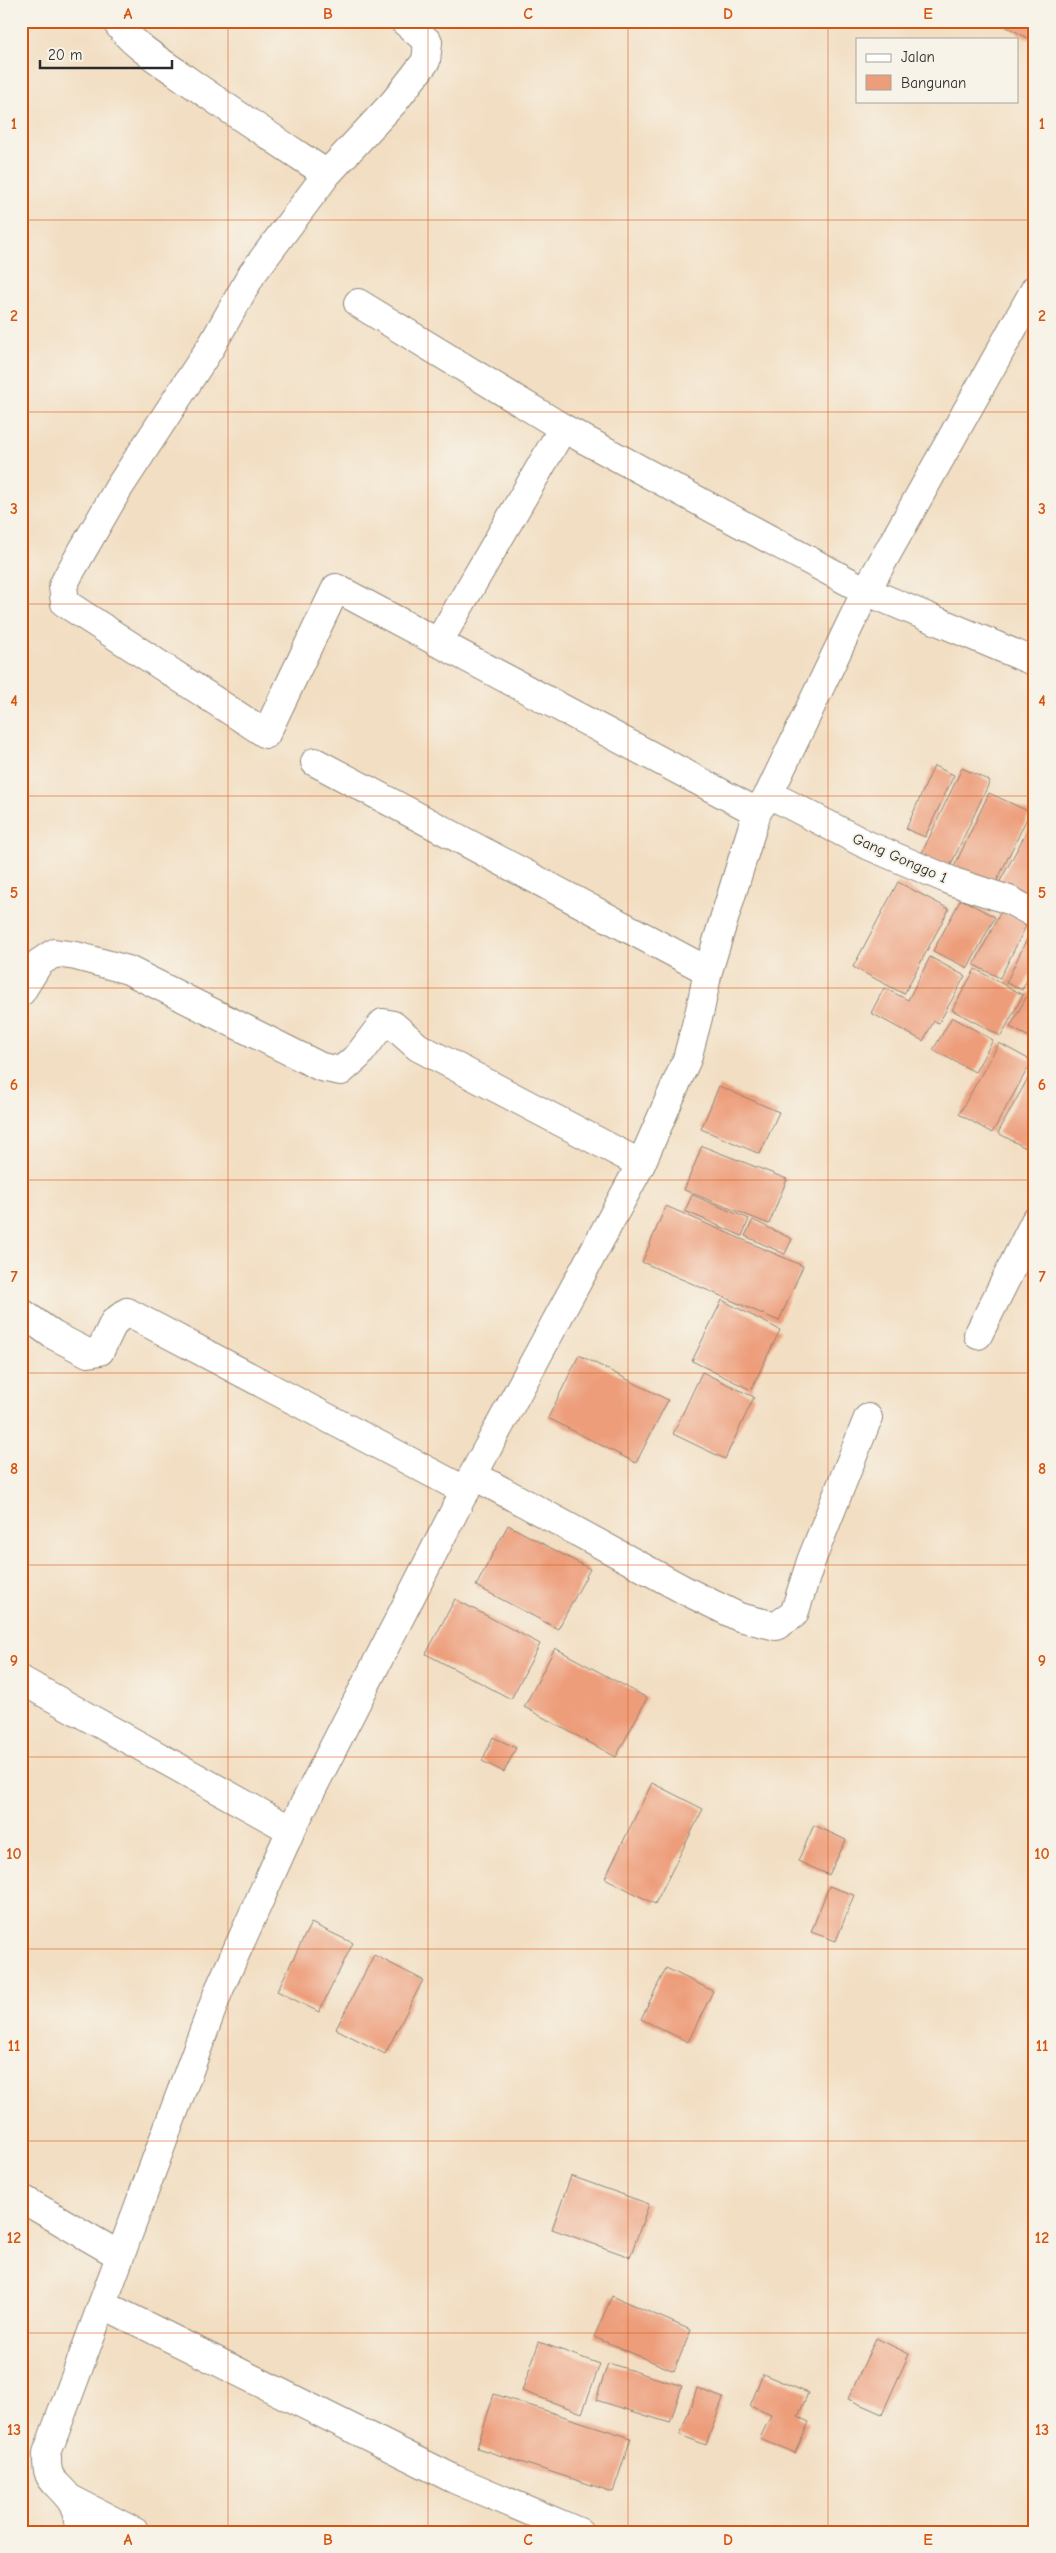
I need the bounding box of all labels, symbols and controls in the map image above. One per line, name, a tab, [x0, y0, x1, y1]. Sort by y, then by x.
text: A	[124, 5, 133, 23]
text: B	[323, 5, 333, 23]
text: C	[523, 5, 533, 23]
text: D	[723, 5, 733, 23]
text: E	[923, 5, 933, 23]
scale bar	[40, 38, 172, 70]
legend	[856, 38, 1018, 102]
text: 20 m	[48, 46, 82, 64]
text: Jalan	[901, 48, 935, 66]
text: Bangunan	[901, 74, 966, 92]
text: 1	[11, 115, 17, 133]
text: 1	[1039, 115, 1045, 133]
text: 2	[10, 307, 18, 325]
text: 2	[1038, 307, 1046, 325]
text: 3	[10, 500, 18, 518]
text: 3	[1038, 500, 1046, 518]
text: 4	[10, 692, 18, 710]
text: 4	[1038, 692, 1046, 710]
street label: Gang Gonggo 1	[850, 829, 950, 887]
text: 5	[10, 884, 18, 902]
text: 5	[1038, 884, 1046, 902]
text: 6	[10, 1076, 18, 1094]
text: 6	[1038, 1076, 1046, 1094]
text: 7	[10, 1268, 18, 1286]
text: 7	[1038, 1268, 1046, 1286]
text: 8	[10, 1460, 18, 1478]
text: 8	[1038, 1460, 1046, 1478]
text: 9	[10, 1652, 18, 1670]
text: 9	[1038, 1652, 1046, 1670]
text: 10	[6, 1845, 22, 1863]
text: 10	[1034, 1845, 1050, 1863]
text: 11	[8, 2037, 20, 2055]
text: 11	[1036, 2037, 1048, 2055]
text: 12	[7, 2229, 21, 2247]
text: 12	[1035, 2229, 1049, 2247]
text: 13	[7, 2421, 21, 2439]
text: 13	[1035, 2421, 1049, 2439]
text: A	[124, 2531, 133, 2549]
text: B	[323, 2531, 333, 2549]
text: C	[523, 2531, 533, 2549]
text: D	[723, 2531, 733, 2549]
text: E	[923, 2531, 933, 2549]

